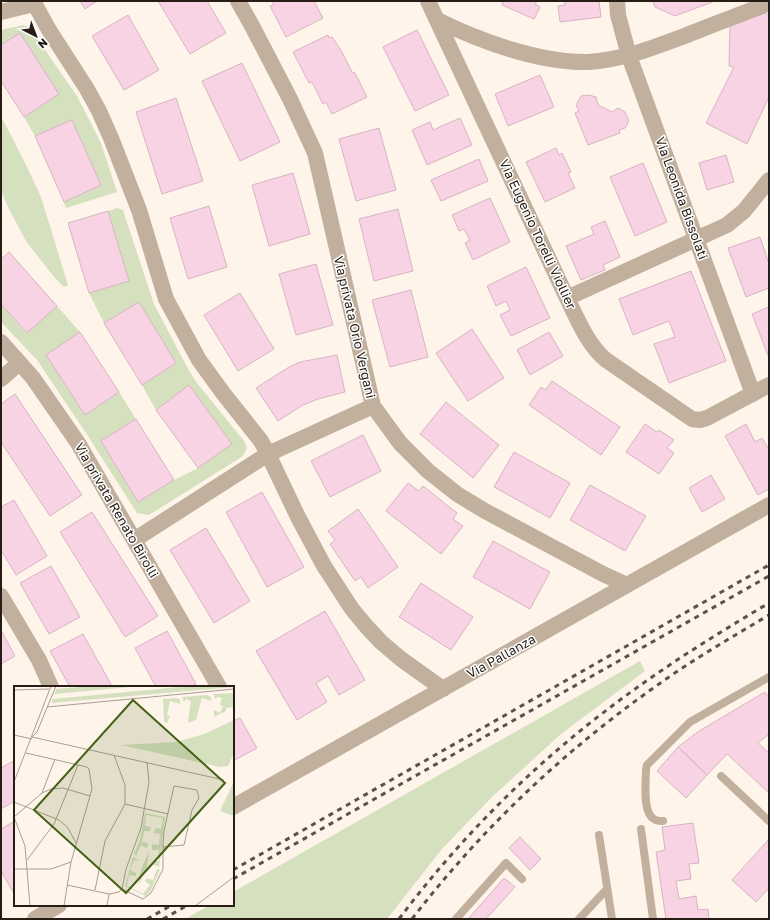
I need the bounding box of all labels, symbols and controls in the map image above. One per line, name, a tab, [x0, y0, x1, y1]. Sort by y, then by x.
north arrow	[16, 16, 56, 56]
text: N	[36, 36, 50, 51]
street label: Via Leonida Bissolati	[652, 135, 712, 261]
street label: Via Eugenio Torelli Viollier	[496, 157, 580, 311]
street label: Via privata Orio Vergani	[331, 254, 379, 400]
street label: Via privata Renato Birolli	[72, 439, 162, 581]
street label: Via Pallanza	[464, 631, 538, 681]
inset map	[14, 686, 234, 906]

